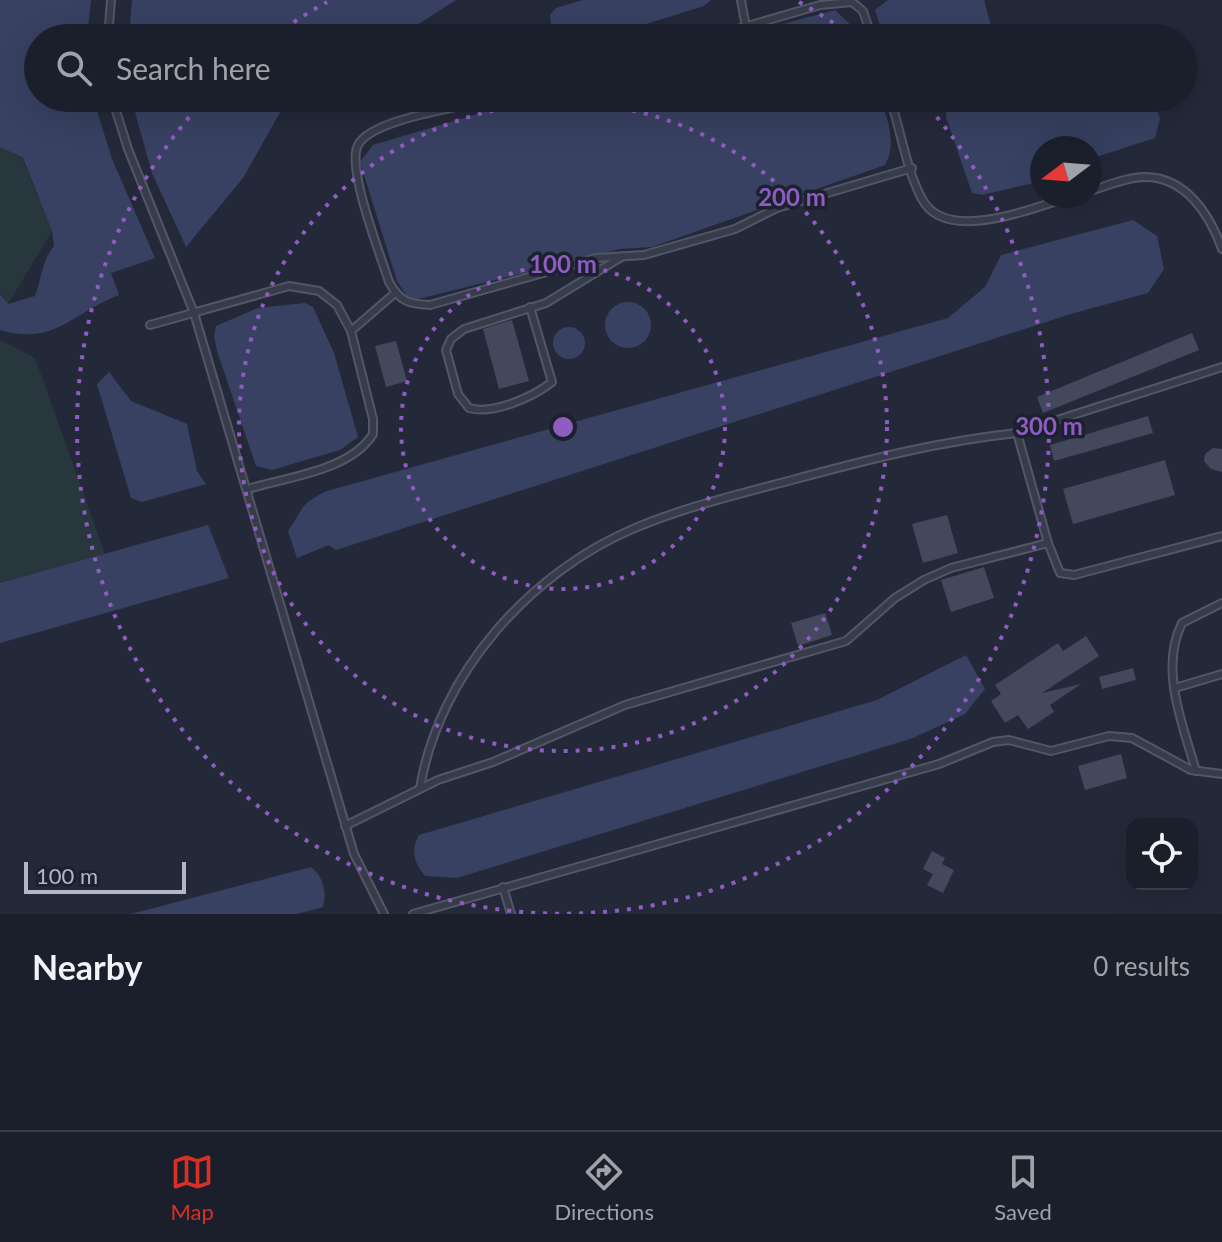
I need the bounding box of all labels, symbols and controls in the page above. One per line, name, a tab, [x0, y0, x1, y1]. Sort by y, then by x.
search box	[24, 24, 1198, 112]
icon: search	[52, 46, 96, 90]
text: Search here	[116, 50, 271, 86]
north arrow	[1030, 136, 1102, 208]
text: 200 m	[758, 182, 826, 211]
text: 100 m	[529, 249, 597, 278]
text: 300 m	[1015, 411, 1083, 440]
centre of rings	[549, 413, 577, 441]
map controls	[1126, 818, 1198, 890]
button: locate	[1126, 818, 1198, 890]
scale bar	[24, 858, 186, 894]
text: 100 m	[36, 862, 98, 889]
text: Nearby	[32, 946, 143, 987]
text: 0 results	[1093, 950, 1190, 982]
tab: Map	[170, 1150, 214, 1225]
tab: Directions	[555, 1150, 654, 1225]
tab: Saved	[994, 1150, 1052, 1225]

